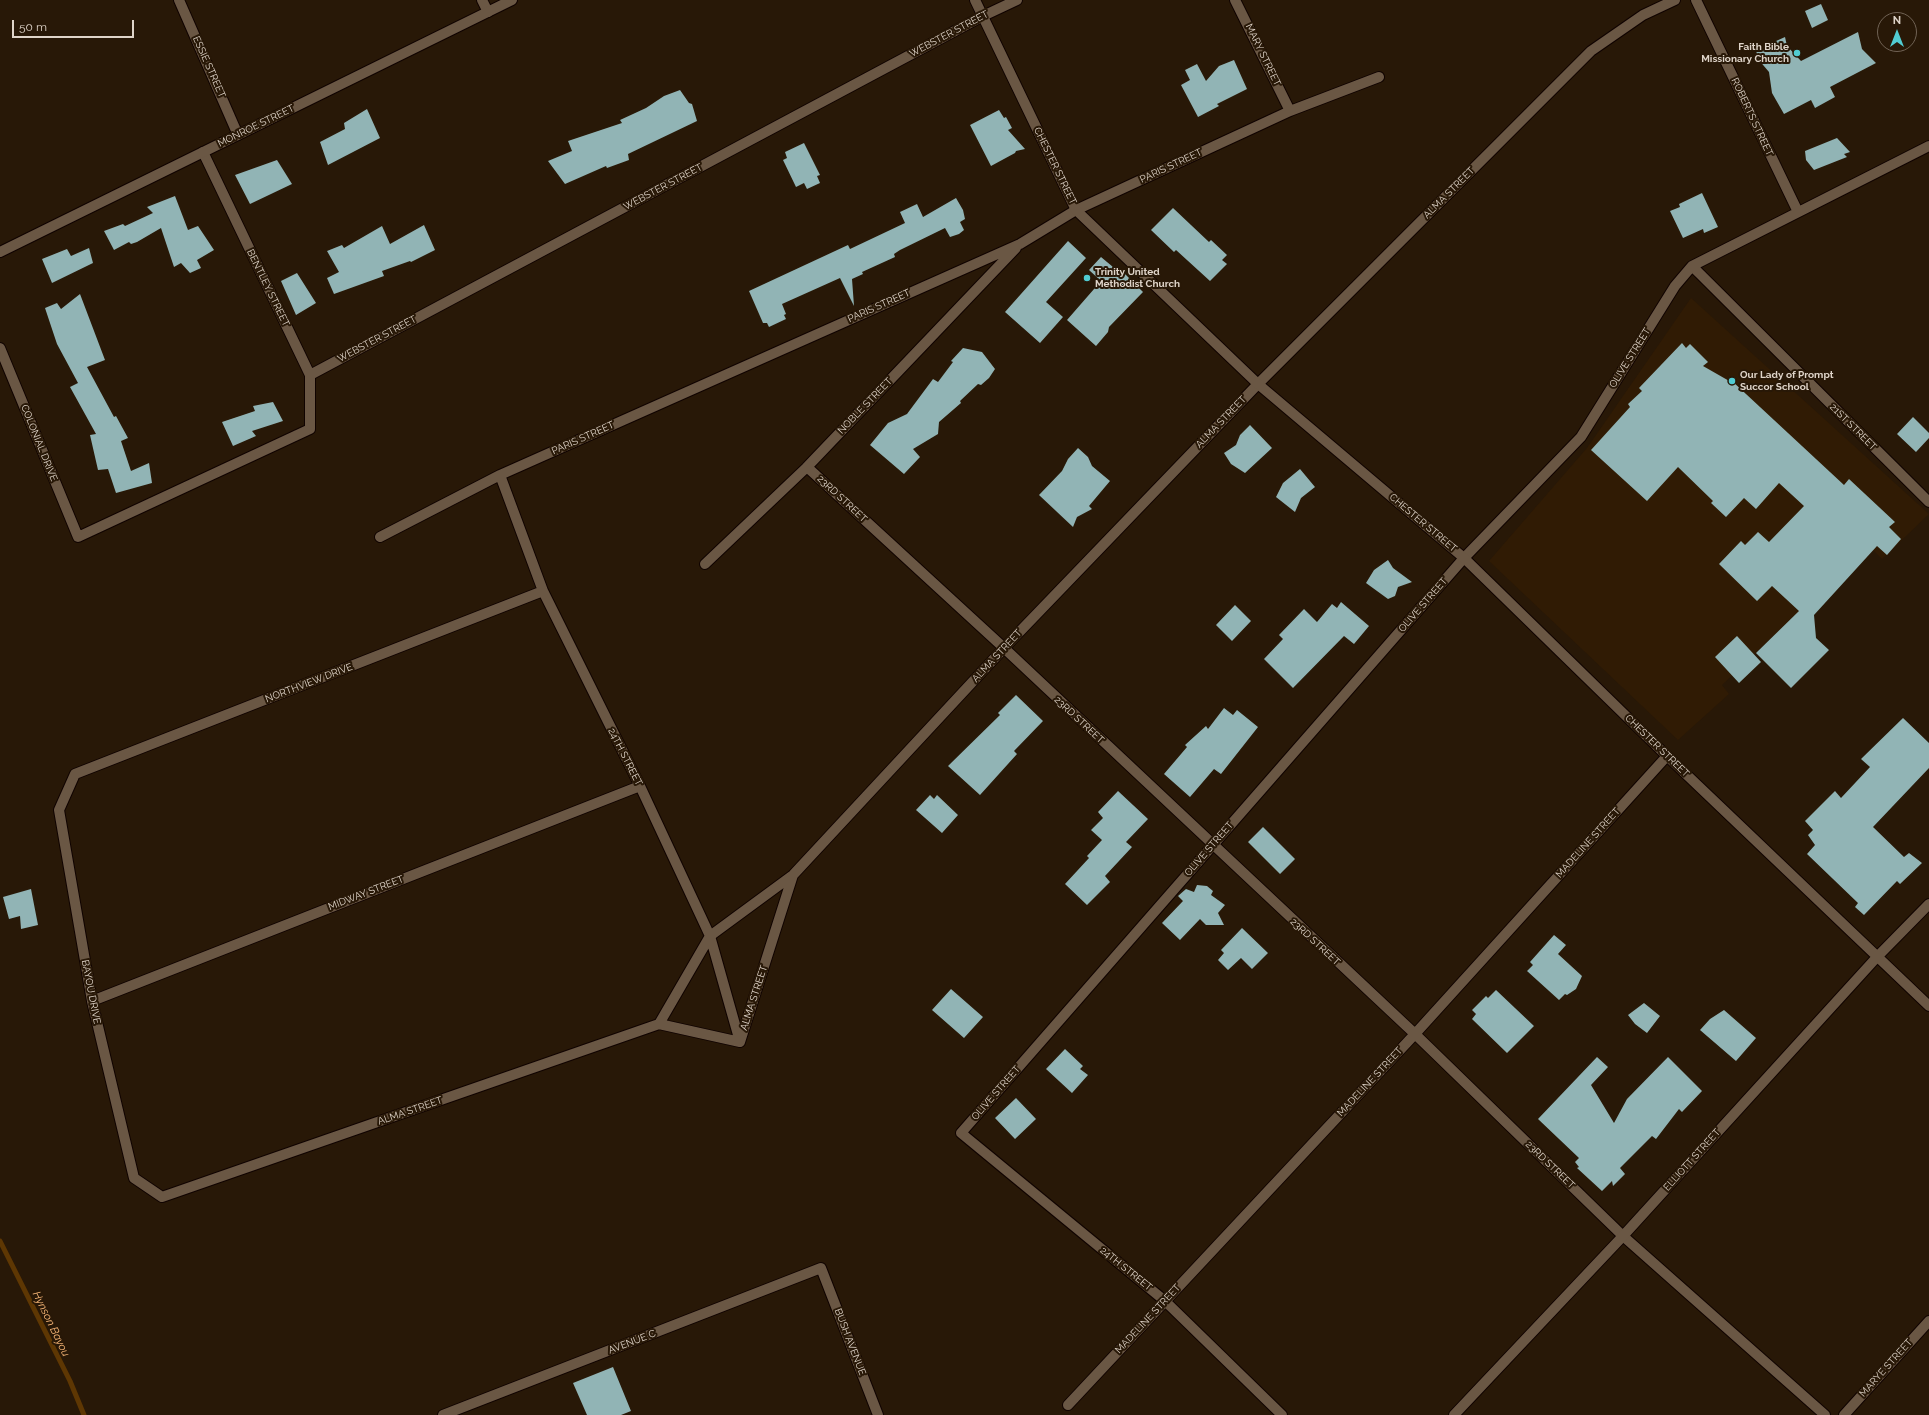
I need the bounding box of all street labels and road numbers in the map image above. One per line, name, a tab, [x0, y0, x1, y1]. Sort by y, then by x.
street label: WEBSTER STREET	[908, 8, 990, 60]
street label: MARY STREET	[1243, 22, 1283, 88]
street label: ESSIE STREET	[190, 34, 228, 100]
street label: ROBERTS STREET	[1729, 76, 1775, 158]
street label: MONROE STREET	[216, 102, 296, 150]
street label: CHESTER STREET	[1031, 125, 1079, 207]
street label: PARIS STREET	[1138, 146, 1204, 186]
street label: WEBSTER STREET	[622, 161, 704, 213]
street label: ALMA STREET	[1421, 165, 1477, 221]
street label: BENTLEY STREET	[244, 247, 292, 329]
street label: PARIS STREET	[846, 287, 912, 325]
street label: WEBSTER STREET	[336, 313, 418, 365]
street label: OLIVE STREET	[1607, 326, 1653, 390]
street label: NOBLE STREET	[835, 375, 895, 437]
street label: ALMA STREET	[1193, 394, 1249, 450]
street label: 21ST STREET	[1827, 401, 1879, 453]
street label: COLONIAL DRIVE	[18, 403, 60, 483]
street label: PARIS STREET	[550, 419, 616, 457]
street label: 23RD STREET	[815, 473, 869, 525]
street label: CHESTER STREET	[1387, 491, 1459, 555]
street label: OLIVE STREET	[1396, 575, 1450, 635]
street label: ALMA STREET	[970, 627, 1024, 685]
street label: NORTHVIEW DRIVE	[264, 661, 354, 705]
street label: 23RD STREET	[1052, 694, 1106, 746]
street label: CHESTER STREET	[1622, 712, 1692, 780]
street label: 24TH STREET	[605, 726, 645, 788]
street label: MADELINE STREET	[1553, 805, 1623, 881]
street label: OLIVE STREET	[1182, 819, 1236, 879]
street label: MIDWAY STREET	[327, 873, 405, 913]
street label: 23RD STREET	[1288, 916, 1342, 968]
street label: BAYOU DRIVE	[79, 959, 103, 1025]
street label: ALMA STREET	[738, 964, 770, 1032]
street label: MADELINE STREET	[1335, 1045, 1405, 1119]
street label: OLIVE STREET	[969, 1063, 1023, 1123]
street label: ALMA STREET	[376, 1094, 444, 1128]
street label: ELLIOTT STREET	[1661, 1127, 1723, 1193]
street label: 23RD STREET	[1523, 1139, 1577, 1191]
street label: 24TH STREET	[1098, 1244, 1154, 1294]
street label: MADELINE STREET	[1113, 1282, 1183, 1356]
street label: BUSH AVENUE	[832, 1307, 868, 1377]
street label: AVENUE C	[607, 1327, 657, 1357]
street label: MARYE STREET	[1857, 1337, 1915, 1399]

